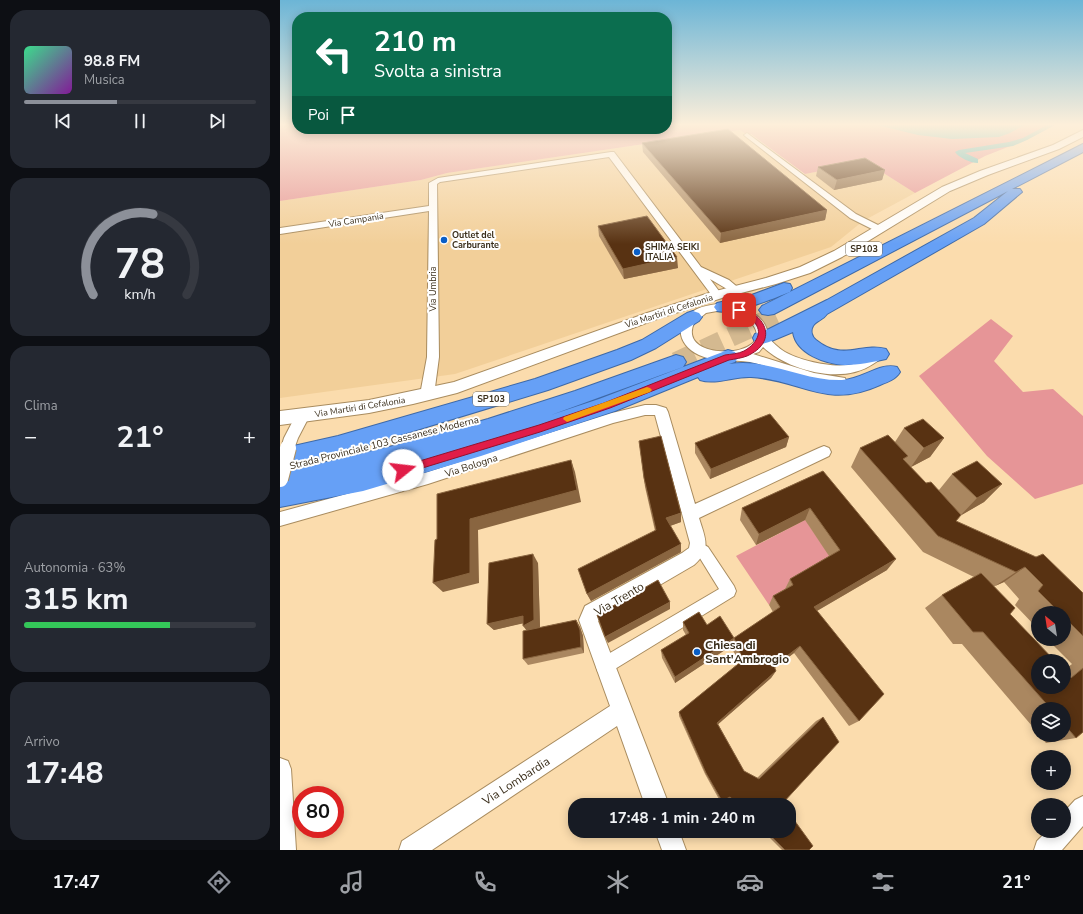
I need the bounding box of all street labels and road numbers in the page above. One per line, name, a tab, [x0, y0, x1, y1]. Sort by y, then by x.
street label: Via Campania	[327, 210, 385, 230]
road number: SP103	[846, 242, 882, 256]
street label: Via Umbria	[427, 266, 439, 312]
street label: Via Martiri di Cefalonia	[623, 291, 715, 331]
road number: SP103	[473, 392, 509, 406]
street label: Via Martiri di Cefalonia	[313, 394, 406, 420]
street label: Strada Provinciale 103 Cassanese Moderna	[288, 413, 480, 473]
street label: Via Bologna	[442, 451, 499, 481]
street label: Via Trento	[590, 578, 647, 620]
street label: Via Lombardia	[478, 753, 553, 809]

